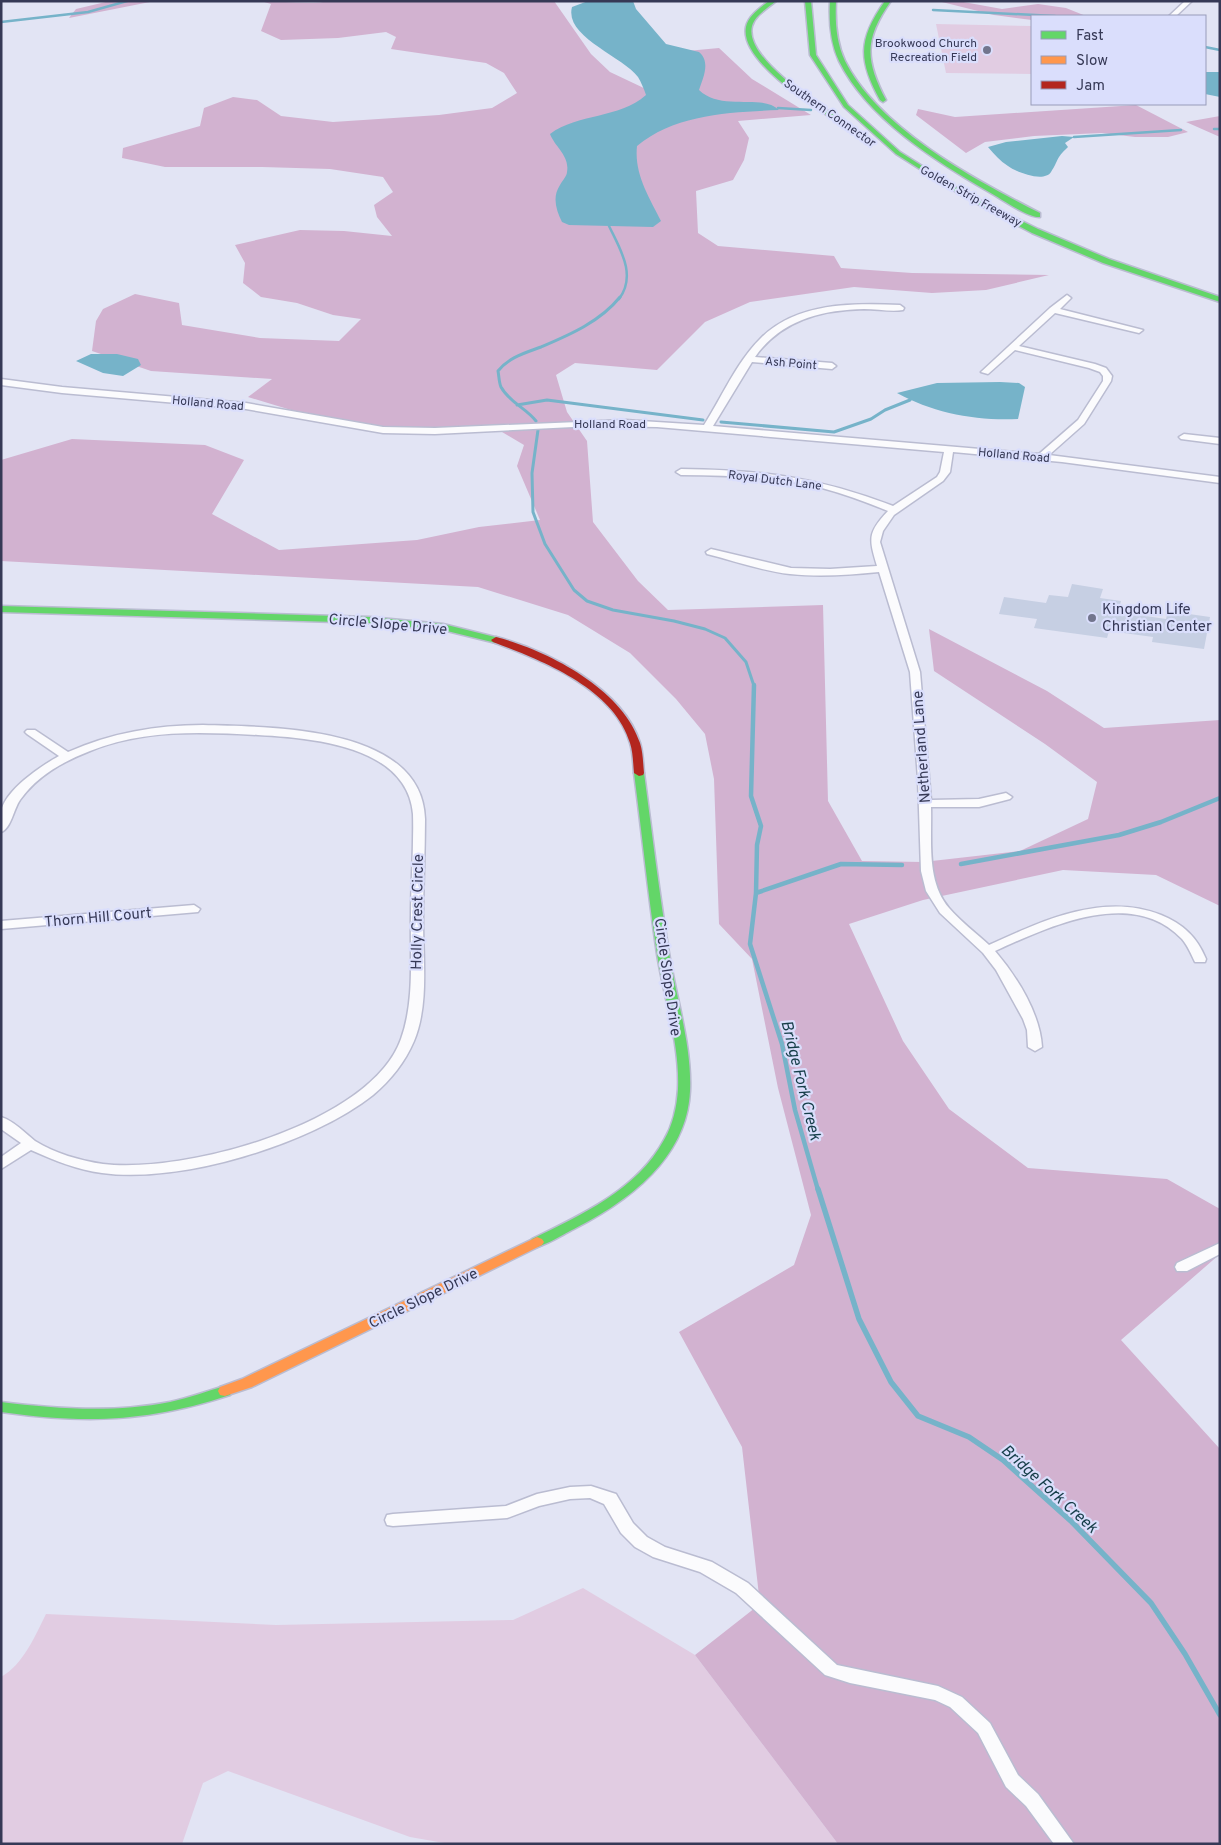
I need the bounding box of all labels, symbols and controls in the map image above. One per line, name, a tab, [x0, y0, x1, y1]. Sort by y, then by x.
legend	[1031, 15, 1206, 105]
text: Fast	[1076, 27, 1104, 46]
place label: Brookwood Church Recreation Field	[875, 36, 977, 66]
marker: Brookwood Church Recreation Field	[981, 44, 993, 56]
text: Slow	[1076, 52, 1108, 71]
street label: Southern Connector	[780, 76, 879, 152]
text: Jam	[1076, 77, 1105, 96]
street label: Golden Strip Freeway	[917, 162, 1024, 231]
street label: Ash Point	[764, 354, 817, 374]
street label: Holland Road	[171, 393, 245, 415]
street label: Holland Road	[574, 417, 646, 433]
street label: Holland Road	[977, 445, 1051, 467]
street label: Royal Dutch Lane	[727, 467, 823, 495]
place label: Kingdom Life Christian Center	[1102, 601, 1212, 637]
street label: Circle Slope Drive	[328, 611, 448, 640]
marker: Kingdom Life Christian Center	[1086, 612, 1098, 624]
street label: Netherland Lane	[909, 690, 936, 804]
street label: Holly Crest Circle	[408, 854, 429, 970]
street label: Thorn Hill Court	[44, 904, 153, 933]
street label: Circle Slope Drive	[649, 917, 684, 1037]
water label: Bridge Fork Creek	[775, 1018, 825, 1144]
street label: Circle Slope Drive	[366, 1265, 481, 1334]
water label: Bridge Fork Creek	[996, 1441, 1102, 1539]

